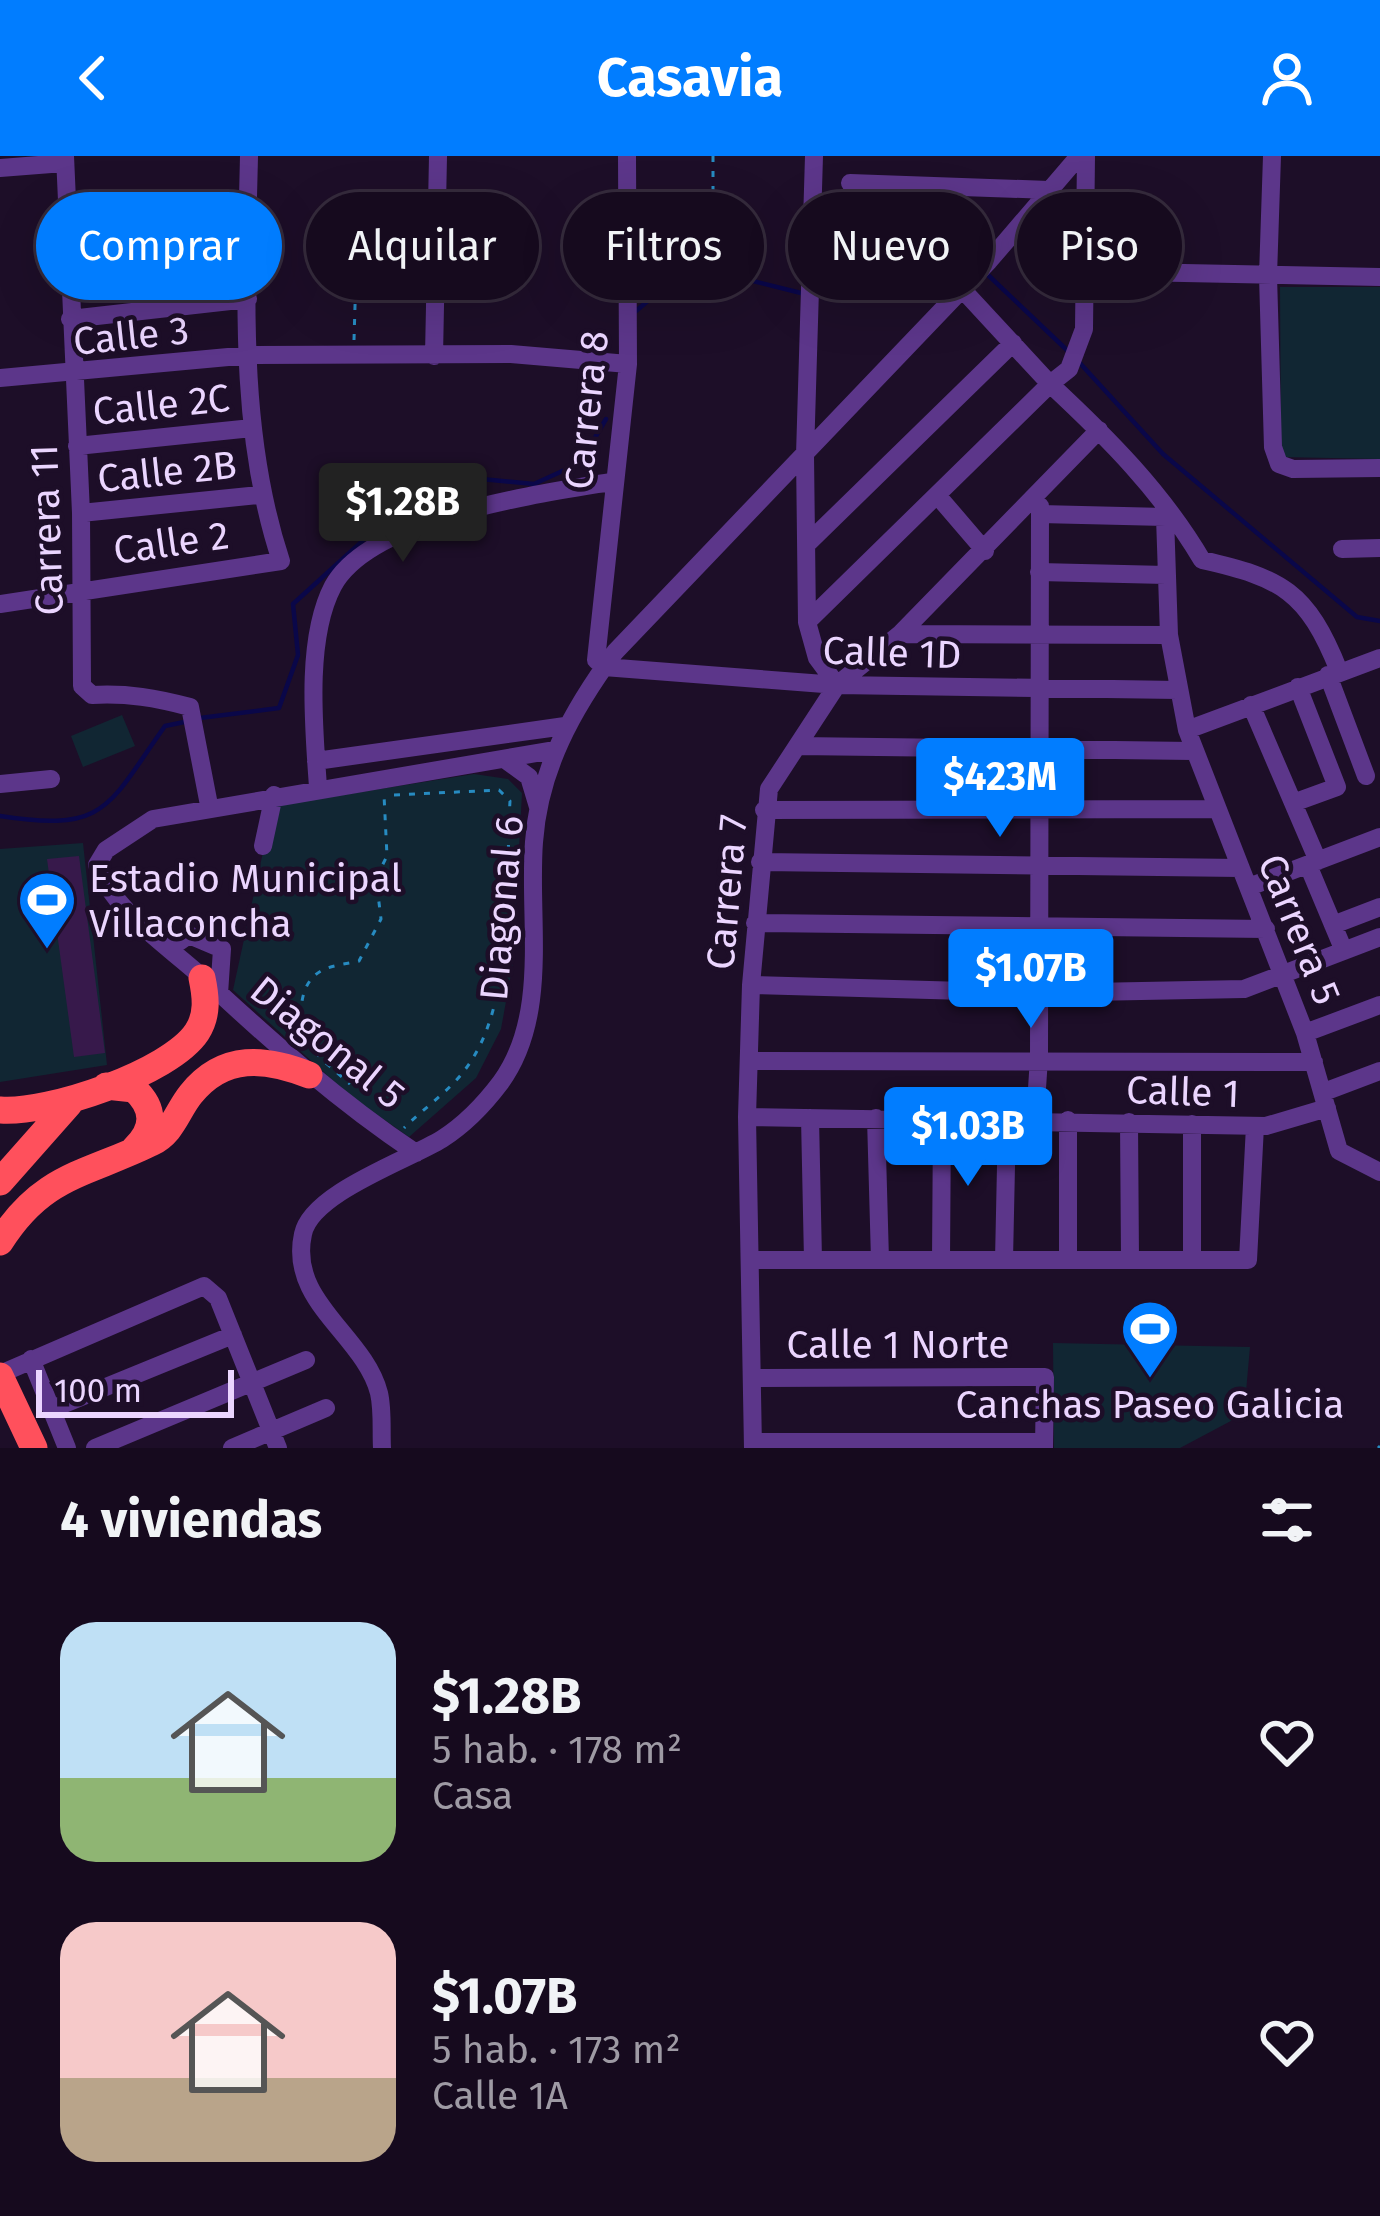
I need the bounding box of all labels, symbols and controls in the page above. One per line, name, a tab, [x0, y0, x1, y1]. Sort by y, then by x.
icon: back	[60, 45, 126, 111]
icon: person	[1254, 45, 1320, 111]
text: Casavia	[597, 46, 783, 110]
chip: Comprar	[36, 192, 282, 300]
chip: Alquilar	[306, 192, 539, 300]
chip: Filtros	[563, 192, 764, 300]
chip: Nuevo	[788, 192, 993, 300]
chip: Piso	[1017, 192, 1182, 300]
street label: Calle 3	[71, 307, 191, 365]
street label: Carrera 8	[556, 328, 618, 492]
street label: Calle 2C	[90, 375, 232, 435]
street label: Calle 2B	[95, 442, 239, 502]
street label: Carrera 11	[21, 444, 73, 616]
pin: $1.28B	[305, 463, 501, 565]
text: $1.28B	[346, 479, 460, 525]
street label: Calle 2	[111, 512, 232, 574]
street label: Calle 1D	[822, 628, 962, 678]
pin: $423M	[916, 738, 1084, 840]
text: $423M	[943, 754, 1057, 800]
street label: Carrera 7	[697, 813, 757, 972]
street label: Diagonal 6	[471, 814, 533, 1003]
street label: Carrera 5	[1248, 848, 1350, 1011]
place label: Estadio Municipal Villaconcha	[89, 856, 402, 947]
sports icon: Estadio Municipal Villaconcha	[16, 869, 78, 951]
pin: $1.07B	[933, 929, 1129, 1031]
text: $1.07B	[975, 945, 1087, 991]
street label: Diagonal 5	[241, 967, 413, 1119]
street label: Calle 1	[1125, 1067, 1240, 1117]
pin: $1.03B	[870, 1087, 1066, 1189]
text: $1.03B	[911, 1103, 1025, 1149]
sports icon: Canchas Paseo Galicia	[1119, 1298, 1181, 1380]
street label: Calle 1 Norte	[787, 1322, 1009, 1368]
scale bar	[36, 1364, 234, 1417]
text: 100 m	[54, 1371, 142, 1411]
place label: Canchas Paseo Galicia	[955, 1382, 1345, 1428]
icon: filters	[1254, 1487, 1320, 1553]
text: 4 viviendas	[60, 1489, 322, 1551]
text: $1.28B	[432, 1665, 582, 1727]
icon: home	[156, 1670, 300, 1814]
icon: heart	[1254, 1709, 1320, 1775]
text: 5 hab. · 178 m²	[432, 1727, 682, 1773]
text: Casa	[432, 1773, 513, 1819]
text: $1.07B	[432, 1965, 578, 2027]
icon: home	[156, 1970, 300, 2114]
icon: heart	[1254, 2009, 1320, 2075]
text: 5 hab. · 173 m²	[432, 2027, 681, 2073]
text: Calle 1A	[432, 2073, 568, 2119]

